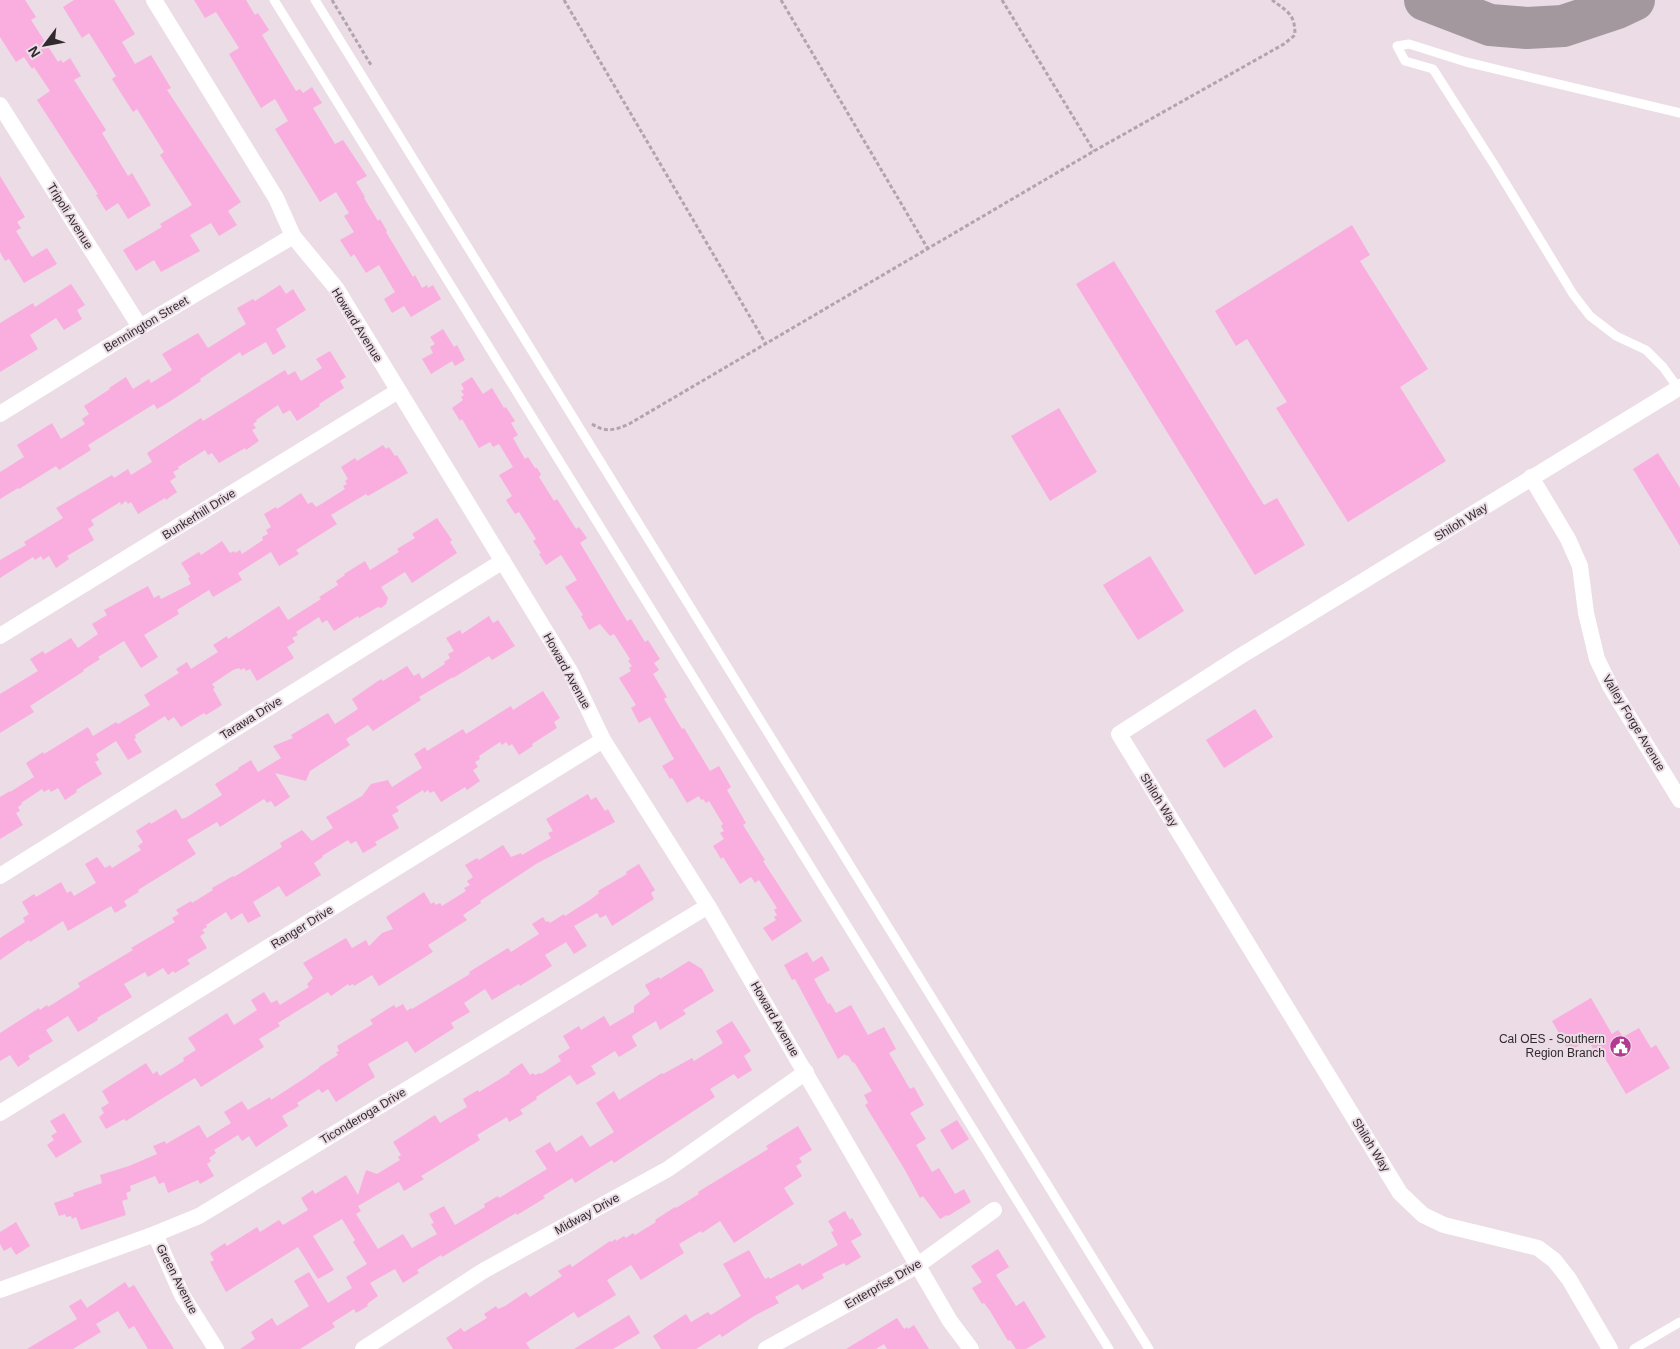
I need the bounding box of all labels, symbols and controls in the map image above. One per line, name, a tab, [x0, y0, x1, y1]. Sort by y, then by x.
north arrow	[20, 20, 70, 70]
text: N	[25, 43, 43, 60]
street label: Tripoli Avenue	[44, 180, 96, 252]
street label: Howard Avenue	[329, 285, 385, 365]
street label: Bennington Street	[101, 293, 191, 355]
street label: Bunkerhill Drive	[160, 486, 239, 542]
street label: Shiloh Way	[1432, 500, 1490, 544]
street label: Howard Avenue	[540, 631, 594, 712]
street label: Valley Forge Avenue	[1600, 672, 1668, 774]
street label: Tarawa Drive	[218, 693, 285, 742]
street label: Shiloh Way	[1137, 771, 1181, 829]
street label: Ranger Drive	[268, 902, 336, 952]
street label: Howard Avenue	[748, 979, 802, 1059]
place label: Cal OES - Southern Region Branch	[1499, 1032, 1605, 1060]
public building icon: Cal OES - Southern Region Branch	[1609, 1034, 1633, 1058]
street label: Ticonderoga Drive	[318, 1085, 409, 1147]
street label: Shiloh Way	[1349, 1116, 1393, 1174]
street label: Midway Drive	[552, 1190, 622, 1238]
street label: Green Avenue	[153, 1242, 201, 1317]
street label: Enterprise Drive	[842, 1256, 924, 1312]

